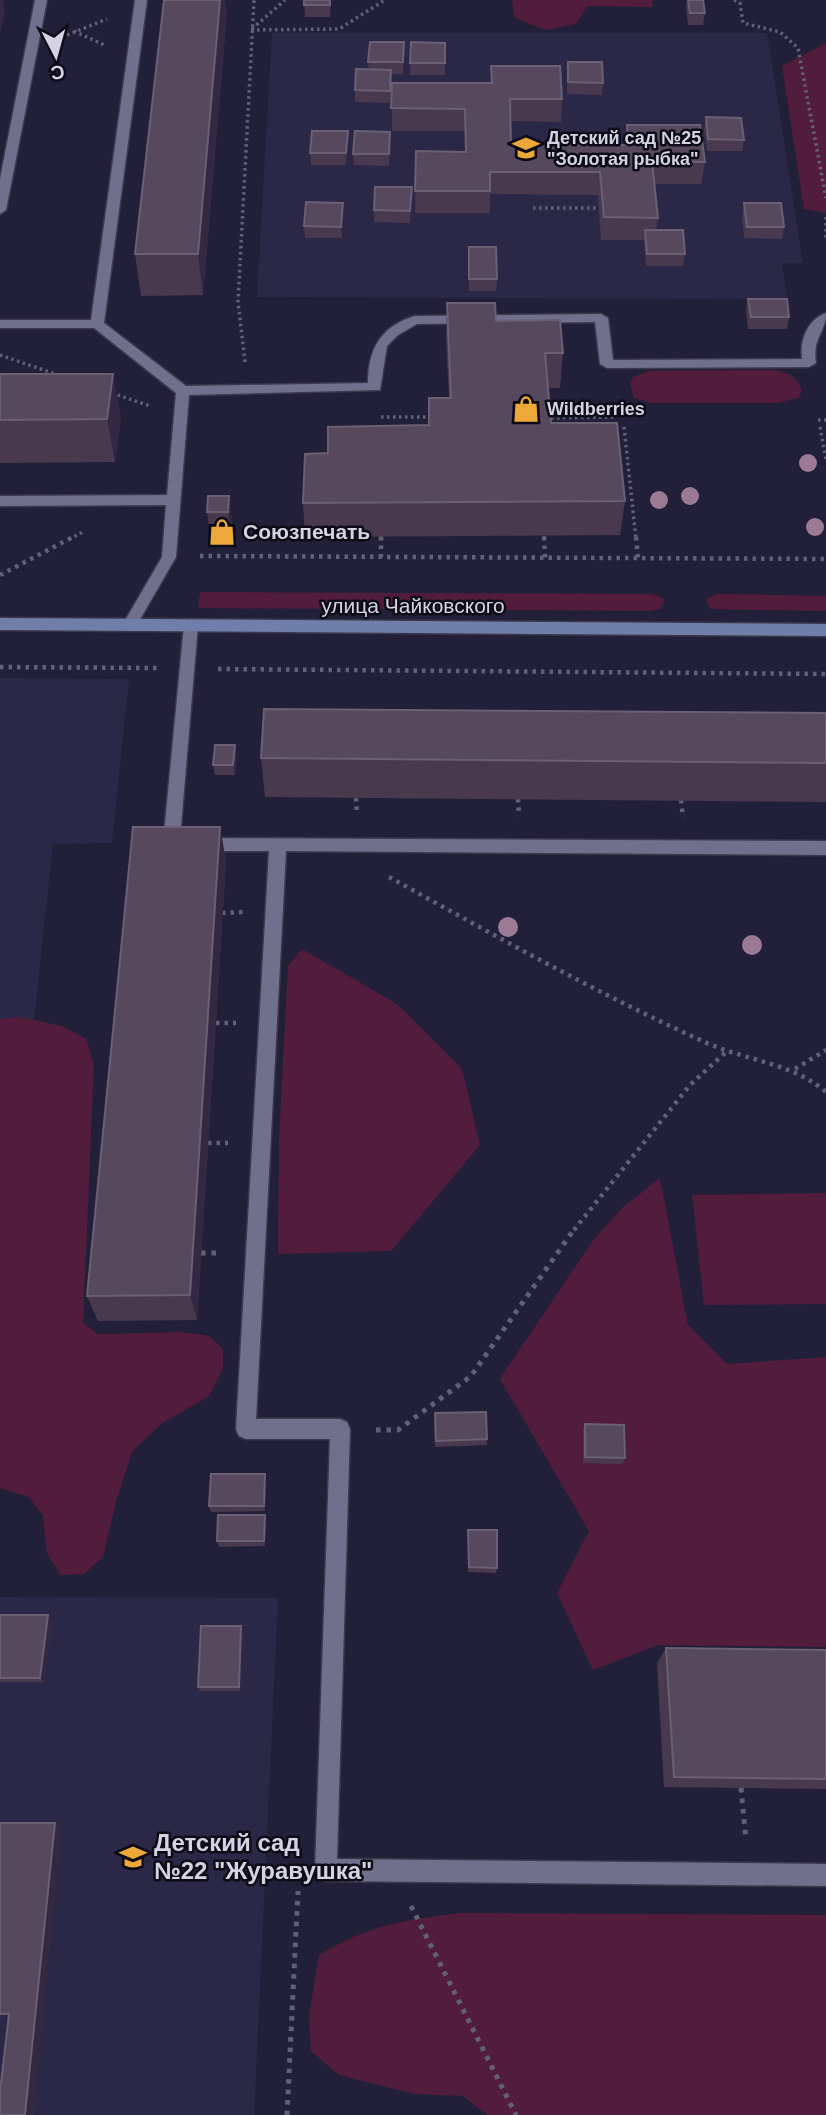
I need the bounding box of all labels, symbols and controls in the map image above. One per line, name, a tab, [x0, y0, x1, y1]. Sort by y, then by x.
north arrow	[21, 21, 91, 91]
text: С	[50, 61, 66, 84]
place label: Детский сад №25 "Золотая рыбка"	[547, 128, 701, 169]
school or university icon: Детский сад №25 "Золотая рыбка"	[511, 133, 541, 163]
shop icon: Wildberries	[511, 394, 541, 424]
place label: Wildberries	[547, 399, 645, 419]
shop icon: Союзпечать	[207, 517, 237, 547]
place label: Союзпечать	[243, 520, 370, 543]
street label: улица Чайковского	[321, 594, 505, 617]
place label: Детский сад №22 "Журавушка"	[154, 1829, 372, 1884]
school or university icon: Детский сад №22 "Журавушка"	[118, 1842, 148, 1872]

